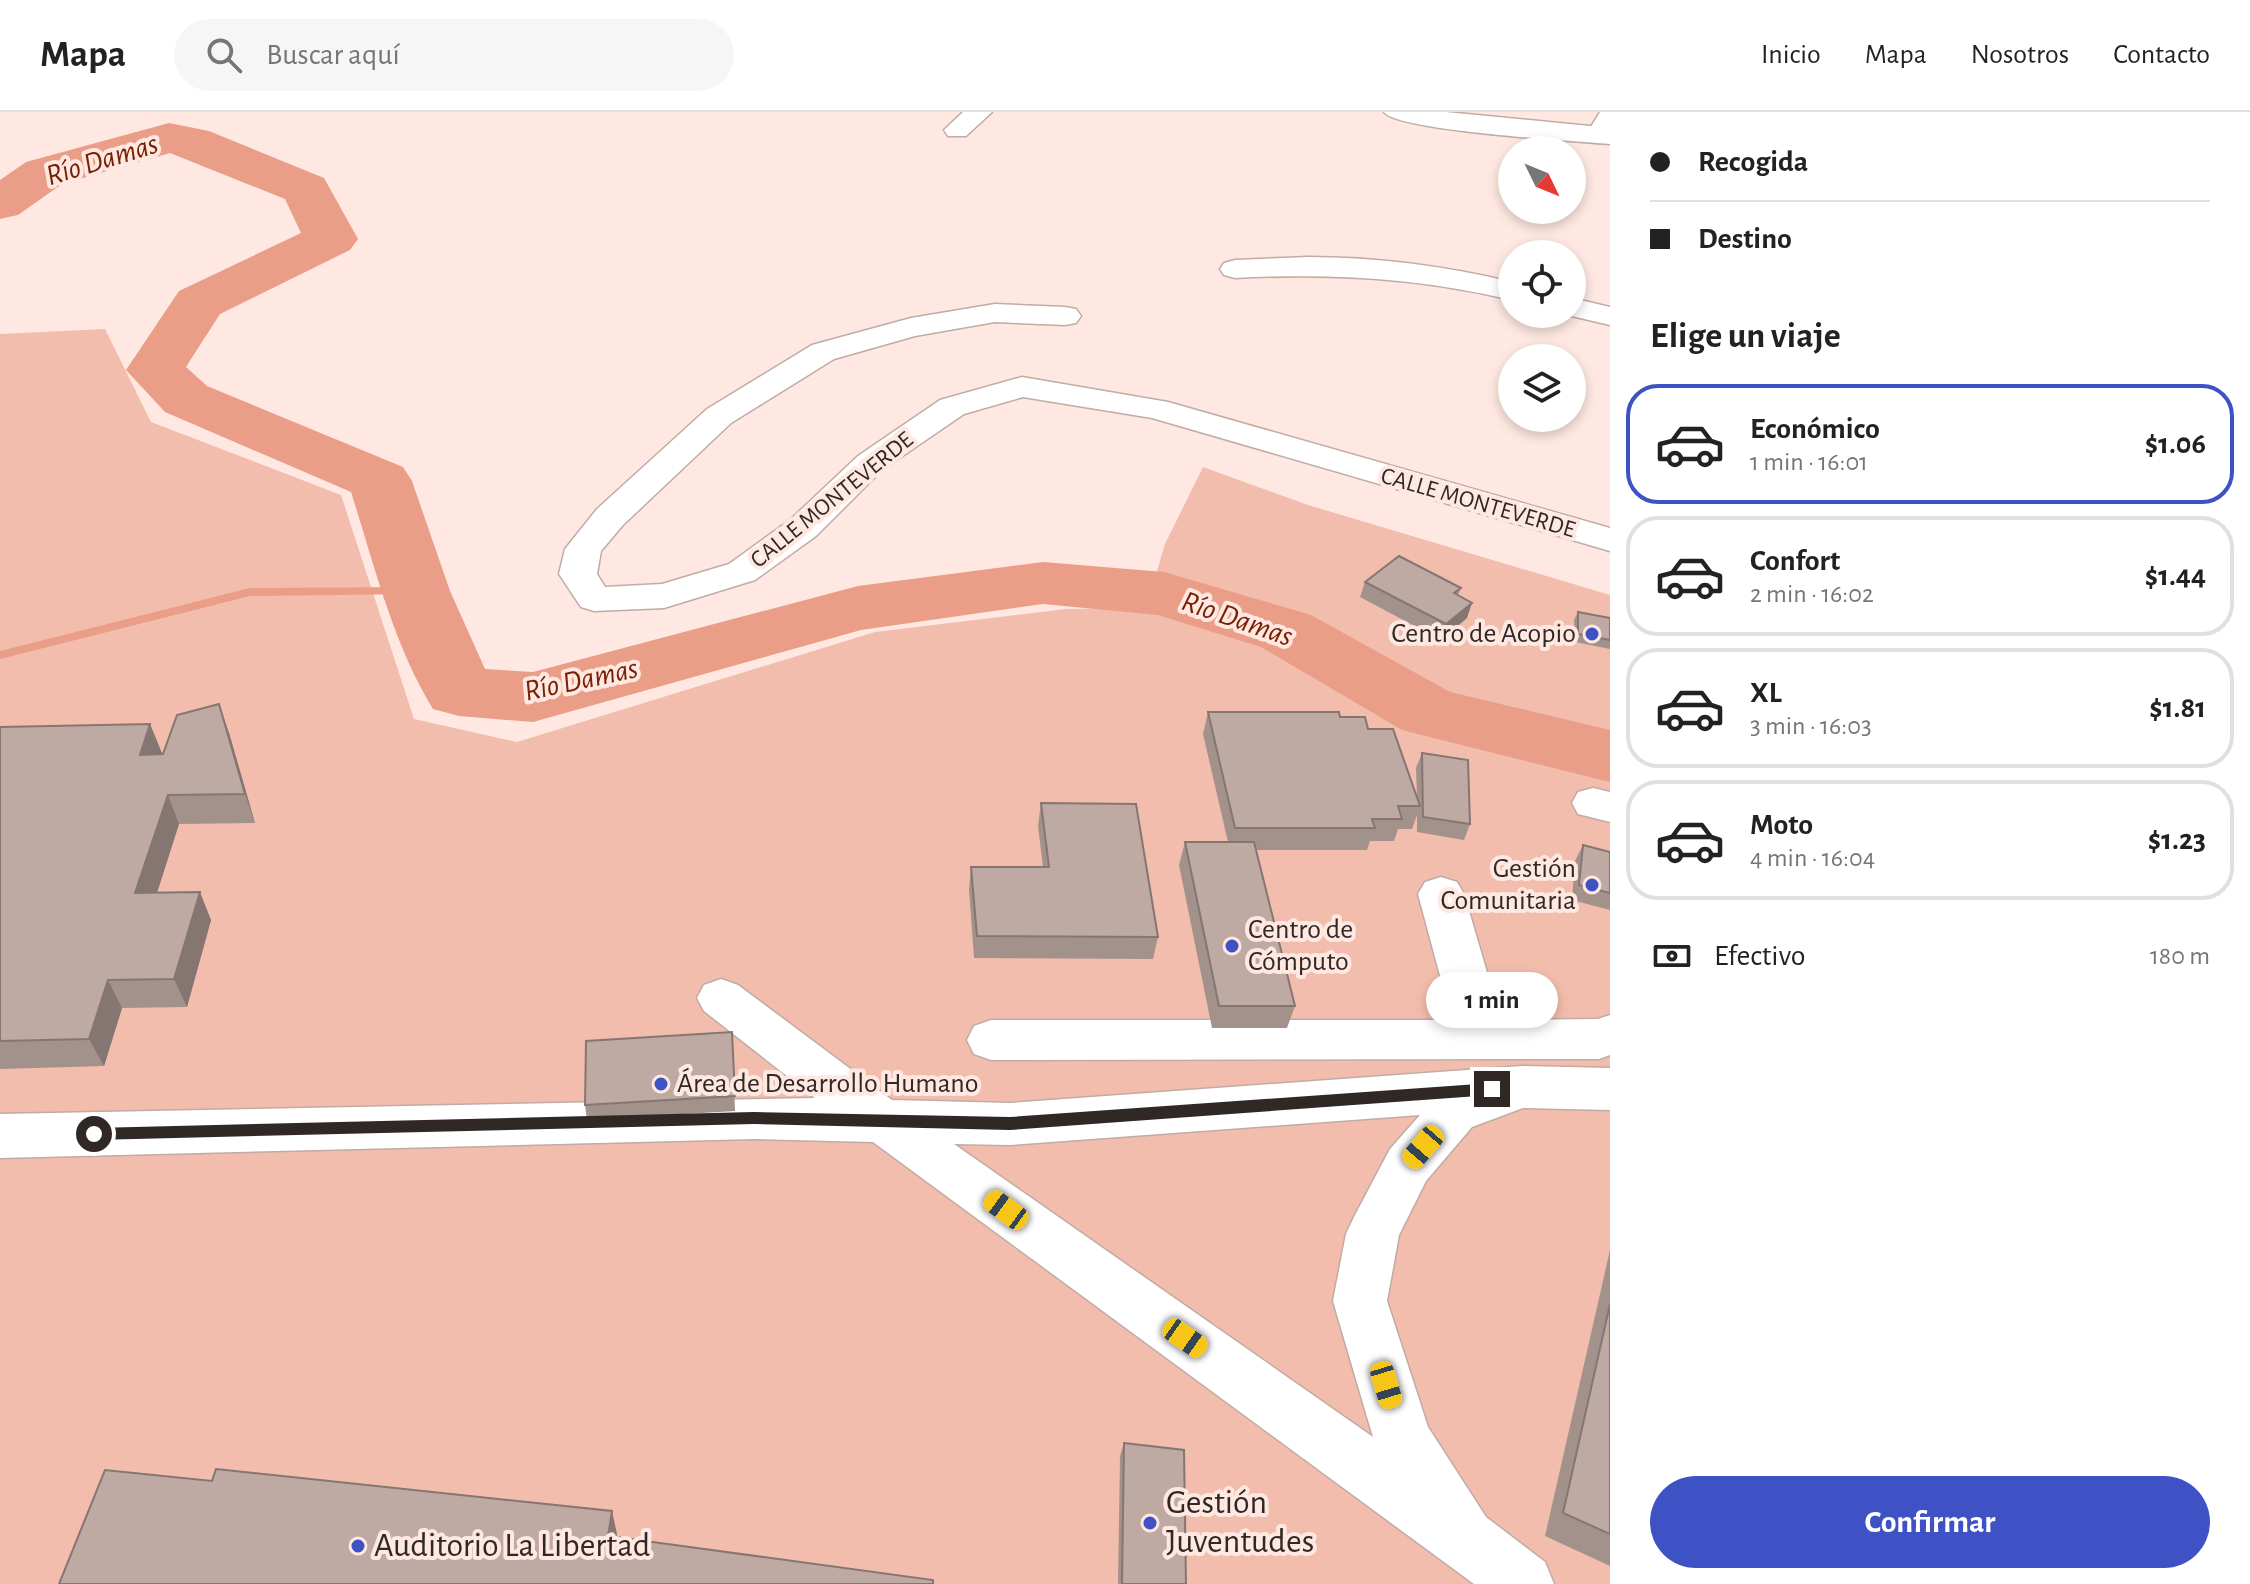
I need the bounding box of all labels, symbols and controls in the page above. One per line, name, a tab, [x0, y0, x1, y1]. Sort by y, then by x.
search box	[174, 19, 734, 91]
icon: search	[202, 33, 246, 77]
text: Mapa	[40, 36, 126, 74]
text: Buscar aquí	[266, 40, 400, 70]
text: Inicio	[1761, 41, 1821, 69]
text: Mapa	[1865, 41, 1927, 69]
text: Nosotros	[1971, 41, 2069, 69]
text: Contacto	[2113, 41, 2210, 69]
water label: Río Damas	[43, 129, 162, 191]
north arrow	[1498, 136, 1586, 224]
map controls	[1498, 136, 1586, 432]
text: Recogida	[1698, 147, 1808, 177]
text: Destino	[1698, 224, 1792, 254]
button: locate	[1498, 240, 1586, 328]
text: Elige un viaje	[1650, 318, 1841, 354]
button: layers	[1498, 344, 1586, 432]
icon: car	[1654, 408, 1726, 480]
text: Económico	[1750, 414, 1880, 444]
street label: CALLE MONTEVERDE	[746, 427, 918, 573]
text: $1.06	[2145, 429, 2206, 459]
text: 1 min · 16:01	[1750, 449, 1868, 475]
street label: CALLE MONTEVERDE	[1378, 464, 1578, 542]
icon: car	[1654, 540, 1726, 612]
text: Confort	[1750, 546, 1840, 576]
text: $1.44	[2145, 561, 2206, 591]
text: 2 min · 16:02	[1750, 581, 1874, 607]
water label: Río Damas	[1178, 586, 1297, 652]
place label: Centro de Acopio	[1391, 620, 1576, 648]
marker: Centro de Acopio	[1583, 625, 1601, 643]
water label: Río Damas	[522, 653, 641, 707]
icon: car	[1654, 672, 1726, 744]
text: XL	[1750, 678, 1782, 708]
text: $1.81	[2149, 693, 2206, 723]
text: 3 min · 16:03	[1750, 713, 1872, 739]
icon: car	[1654, 804, 1726, 876]
text: Moto	[1750, 810, 1813, 840]
text: $1.23	[2148, 825, 2206, 855]
text: 4 min · 16:04	[1750, 845, 1875, 871]
place label: Gestión Comunitaria	[1441, 855, 1576, 915]
marker: Gestión Comunitaria	[1583, 876, 1601, 894]
place label: Centro de Cómputo	[1248, 916, 1353, 976]
icon: cash	[1650, 934, 1694, 978]
marker: Centro de Cómputo	[1223, 937, 1241, 955]
text: Efectivo	[1714, 941, 1806, 971]
text: 180 m	[2150, 943, 2210, 969]
callout: 1 min	[1426, 973, 1558, 1029]
text: 1 min	[1465, 987, 1519, 1013]
place label: Área de Desarrollo Humano	[677, 1067, 979, 1098]
route end	[1474, 1071, 1510, 1107]
marker: Área de Desarrollo Humano	[652, 1075, 670, 1093]
route start	[76, 1116, 112, 1152]
car	[1398, 1121, 1448, 1173]
car	[980, 1186, 1032, 1234]
car	[1158, 1314, 1212, 1362]
car	[1368, 1359, 1404, 1411]
button: Confirmar	[1650, 1476, 2210, 1568]
place label: Gestión Juventudes	[1166, 1486, 1314, 1559]
marker: Gestión Juventudes	[1141, 1514, 1159, 1532]
place label: Auditorio La Libertad	[374, 1529, 650, 1563]
marker: Auditorio La Libertad	[349, 1537, 367, 1555]

